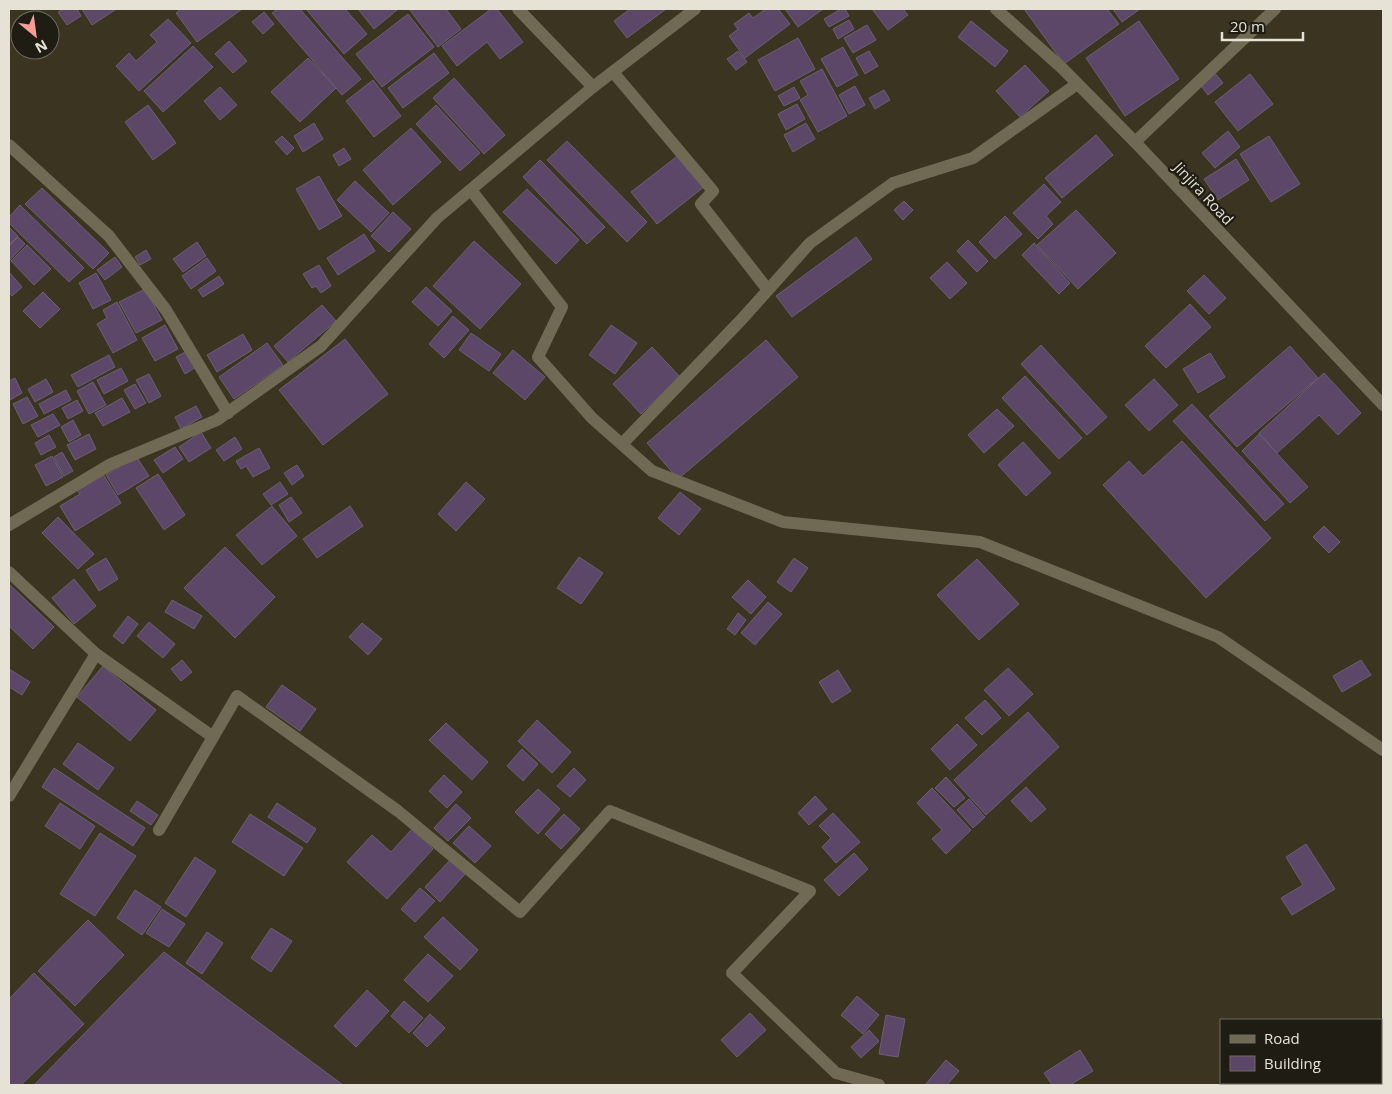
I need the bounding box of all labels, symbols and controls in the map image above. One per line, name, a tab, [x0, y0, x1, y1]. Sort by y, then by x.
north arrow	[10, 10, 60, 60]
scale bar	[1222, 10, 1303, 42]
text: 20 m	[1230, 16, 1265, 36]
text: N	[32, 36, 51, 58]
street label: Jinjira Road	[1168, 156, 1238, 229]
legend	[1220, 1019, 1382, 1084]
text: Road	[1264, 1028, 1300, 1048]
text: Building	[1264, 1053, 1321, 1073]

